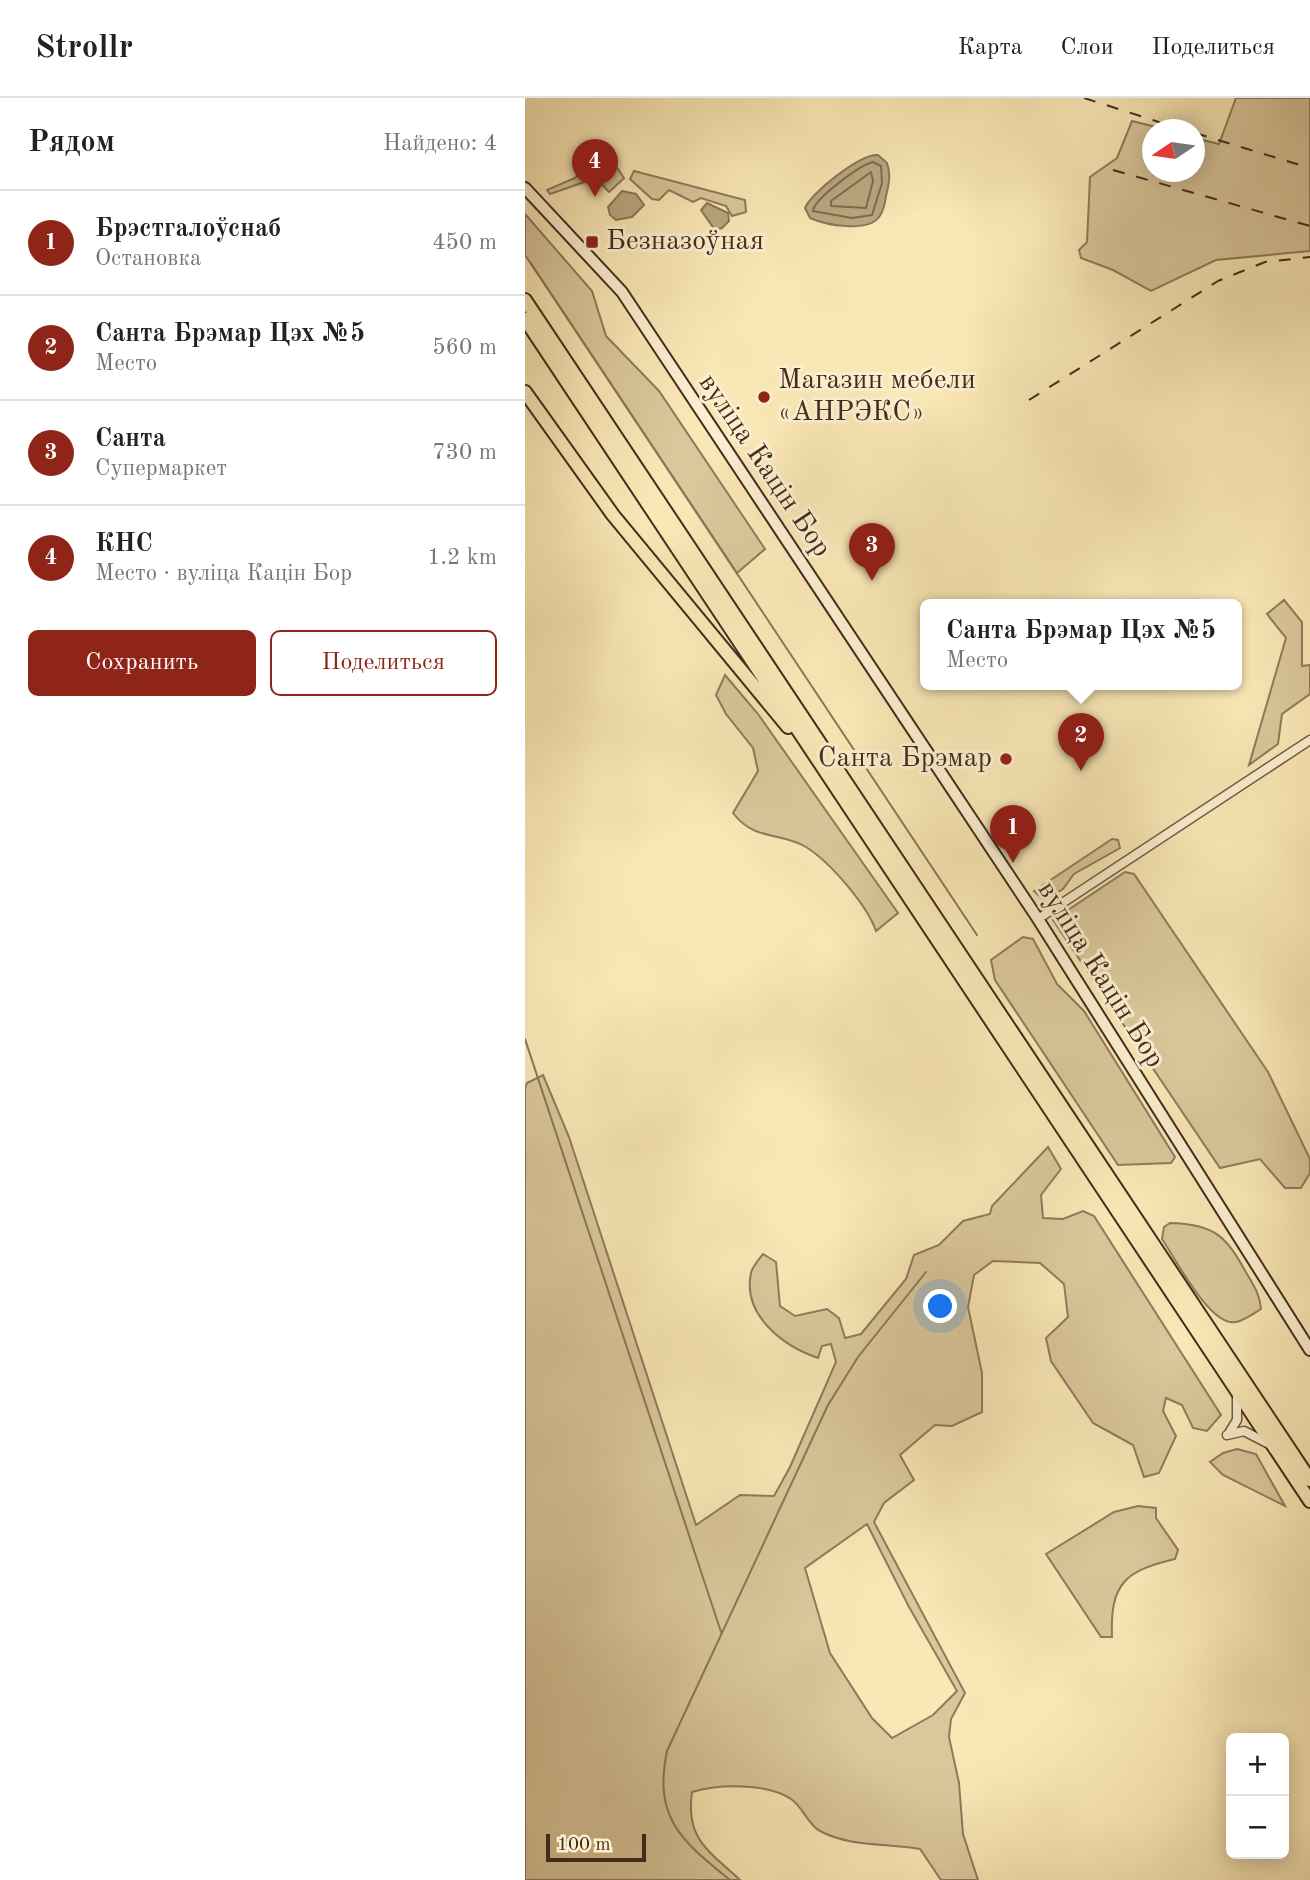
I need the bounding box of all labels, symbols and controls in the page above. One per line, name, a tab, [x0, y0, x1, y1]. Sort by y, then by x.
text: Strollr	[35, 32, 133, 65]
text: Карта	[958, 36, 1023, 60]
text: Слои	[1061, 36, 1114, 60]
text: Поделиться	[1152, 36, 1275, 60]
north arrow	[1142, 119, 1205, 182]
text: Рядом	[28, 128, 115, 158]
text: Найдено: 4	[383, 132, 497, 155]
pin: 4	[572, 139, 618, 197]
text: Брэстгалоўснаб	[95, 216, 281, 242]
place label: Безназоўная	[606, 228, 764, 256]
text: 1	[44, 231, 58, 254]
text: 450 m	[432, 231, 497, 254]
marker: Безназоўная	[584, 234, 600, 250]
text: Остановка	[95, 247, 201, 270]
text: Санта Брэмар Цэх №5	[95, 321, 365, 347]
text: 2	[44, 336, 58, 359]
text: 560 m	[432, 336, 497, 359]
text: Место	[95, 352, 157, 375]
place label: Магазин мебели «АНРЭКС»	[778, 367, 976, 427]
street label: вуліца Кацін Бор	[693, 369, 835, 563]
marker: Магазин мебели «АНРЭКС»	[756, 389, 772, 405]
text: Санта	[95, 426, 166, 452]
text: 3	[44, 441, 58, 464]
text: 730 m	[432, 441, 497, 464]
text: Супермаркет	[95, 457, 227, 480]
pin: 3	[849, 523, 895, 581]
text: КНС	[95, 531, 153, 557]
text: 4	[44, 546, 58, 569]
text: 1.2 km	[427, 546, 497, 569]
text: Место · вуліца Кацін Бор	[95, 562, 352, 585]
popup	[920, 599, 1242, 690]
text: Санта Брэмар Цэх №5	[946, 618, 1216, 644]
button: Сохранить	[28, 630, 256, 696]
button: Поделиться	[270, 630, 497, 696]
text: Место	[946, 649, 1008, 672]
pin: 2	[1058, 713, 1104, 771]
place label: Санта Брэмар	[818, 745, 992, 773]
marker: Санта Брэмар	[998, 751, 1014, 767]
pin: 1	[990, 805, 1036, 863]
street label: вуліца Кацін Бор	[1031, 877, 1169, 1073]
your location	[923, 1289, 957, 1323]
map controls	[1226, 1733, 1289, 1859]
button: +	[1226, 1733, 1289, 1796]
button: −	[1226, 1796, 1289, 1859]
scale bar	[546, 1831, 646, 1863]
text: 100 m	[557, 1836, 610, 1855]

